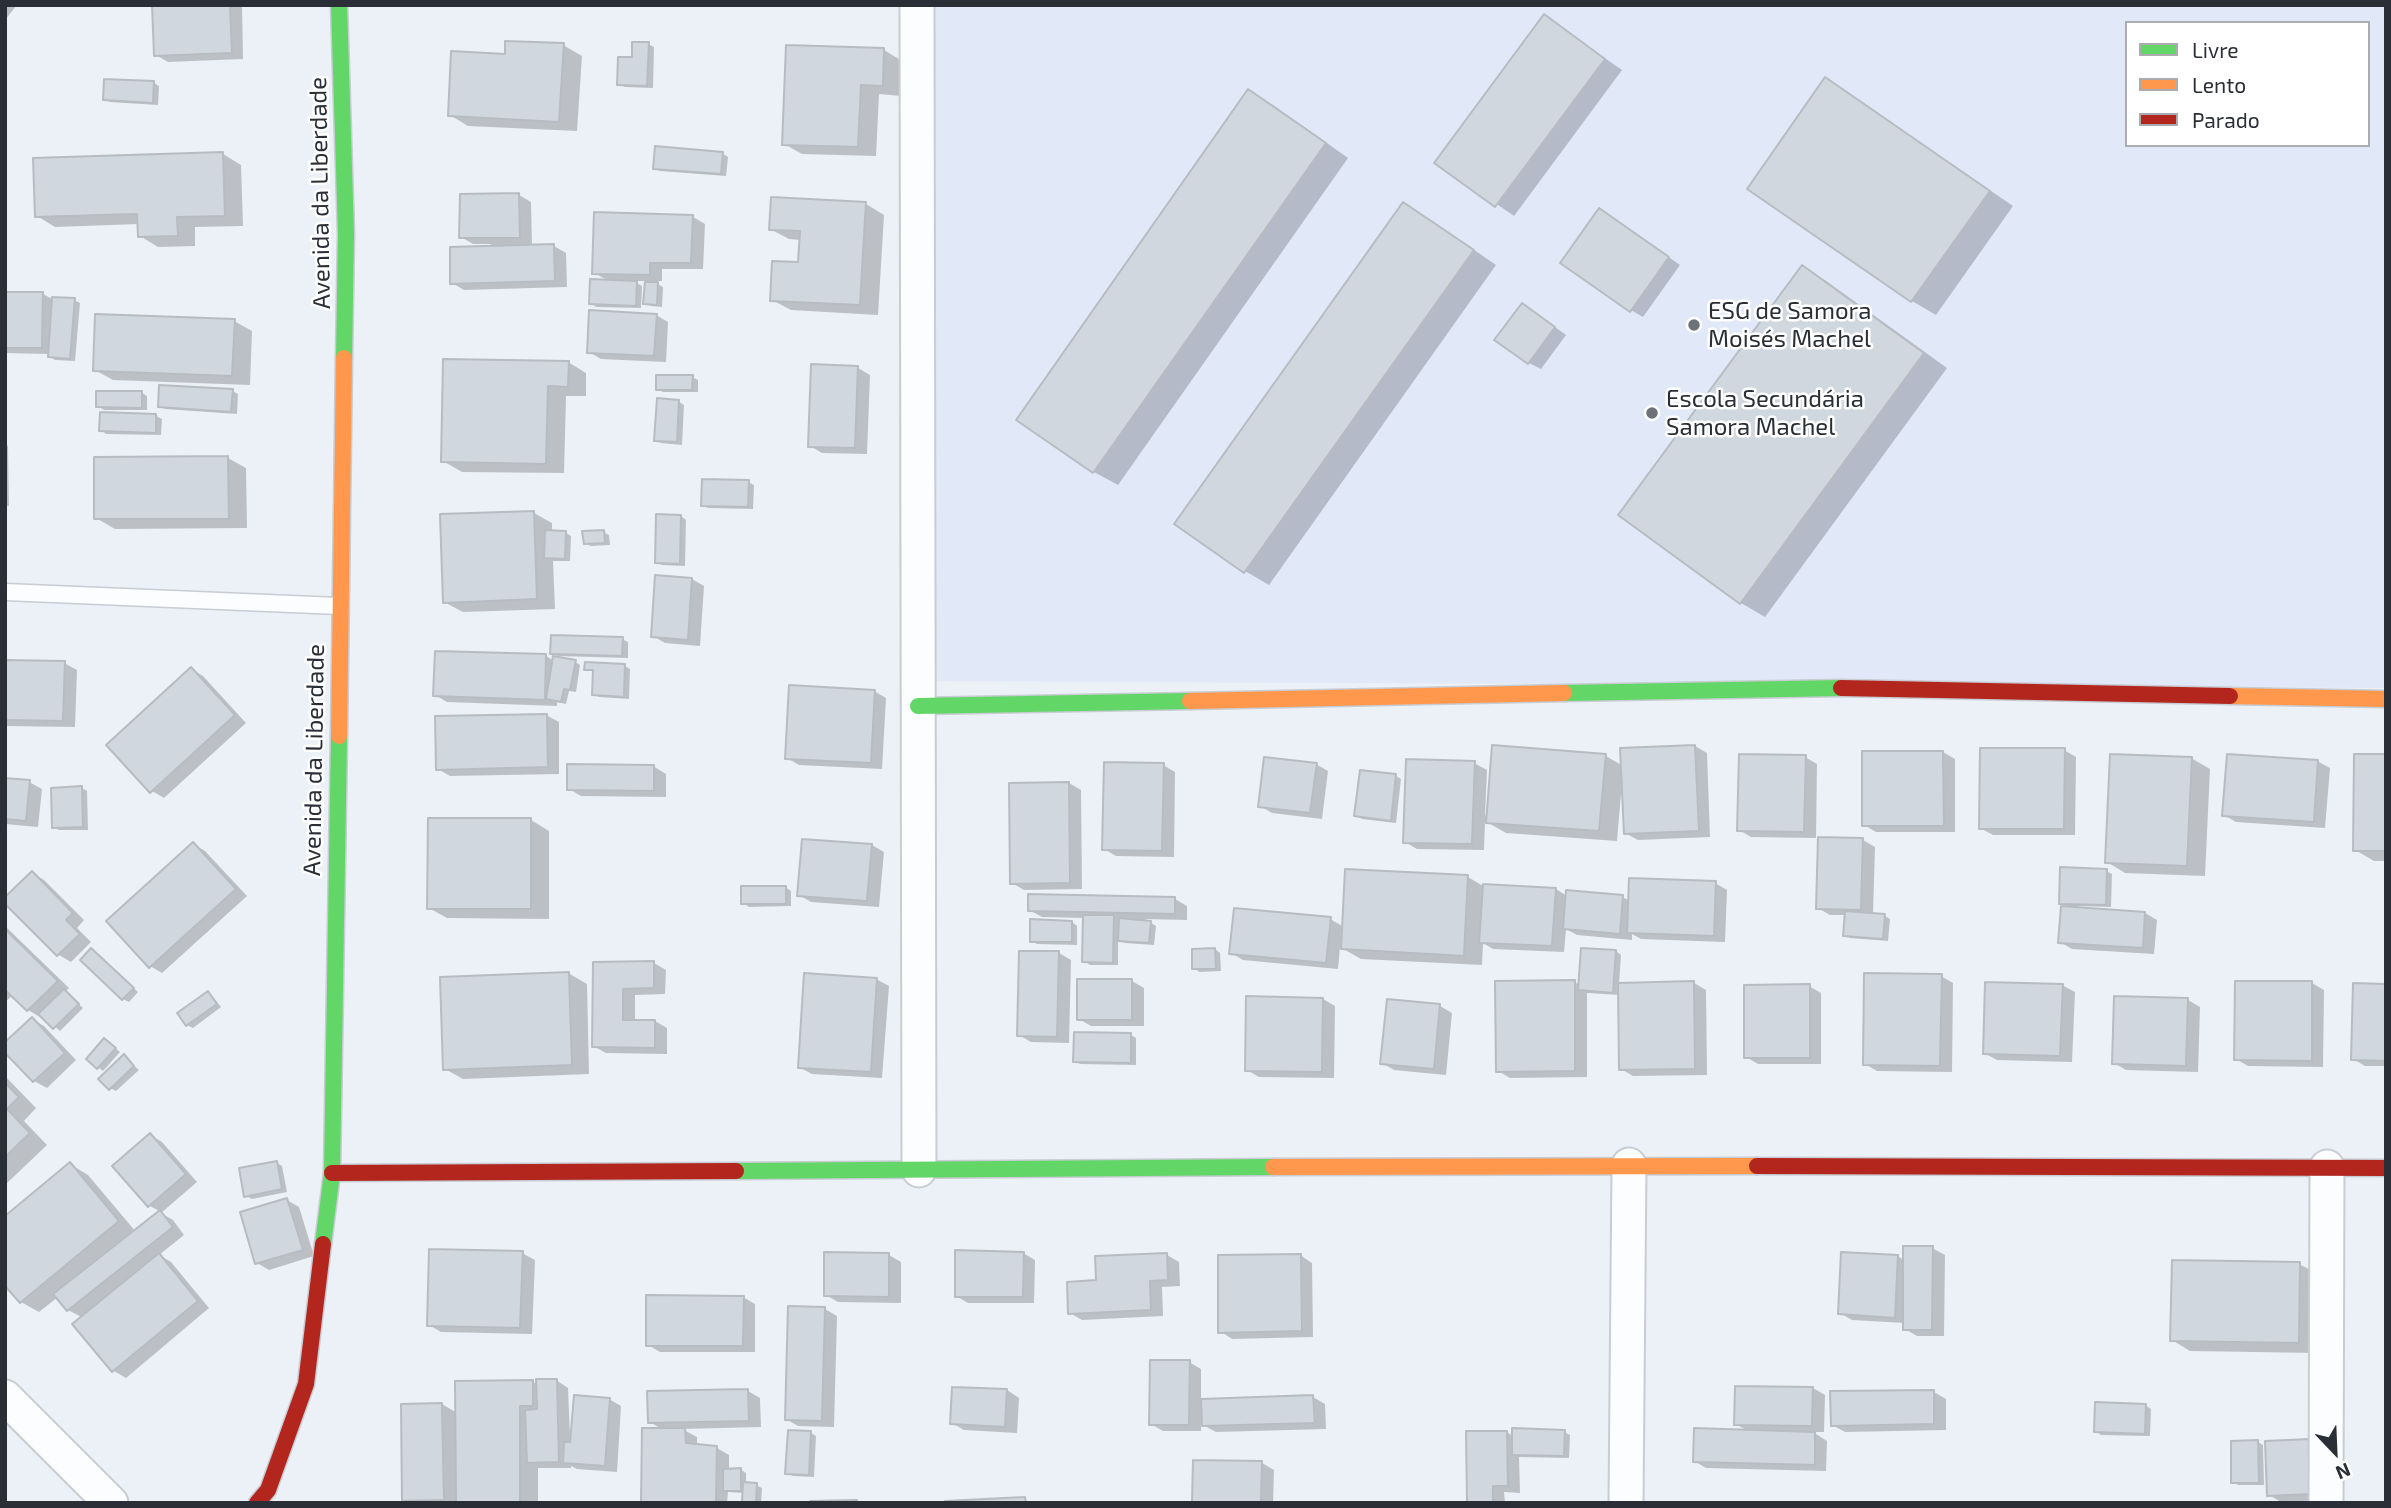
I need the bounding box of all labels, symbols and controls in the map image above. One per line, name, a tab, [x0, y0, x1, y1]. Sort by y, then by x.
legend	[2125, 21, 2370, 147]
text: Livre	[2192, 37, 2239, 62]
text: Lento	[2192, 72, 2246, 97]
street label: Avenida da Liberdade	[304, 77, 336, 309]
text: Parado	[2192, 107, 2260, 132]
place label: ESG de Samora Moisés Machel	[1708, 297, 1871, 353]
marker: ESG de Samora Moisés Machel	[1686, 317, 1702, 333]
place label: Escola Secundária Samora Machel	[1666, 385, 1864, 441]
marker: Escola Secundária Samora Machel	[1644, 405, 1660, 421]
street label: Avenida da Liberdade	[298, 644, 330, 876]
north arrow	[2300, 1417, 2370, 1487]
text: N	[2333, 1459, 2354, 1485]

